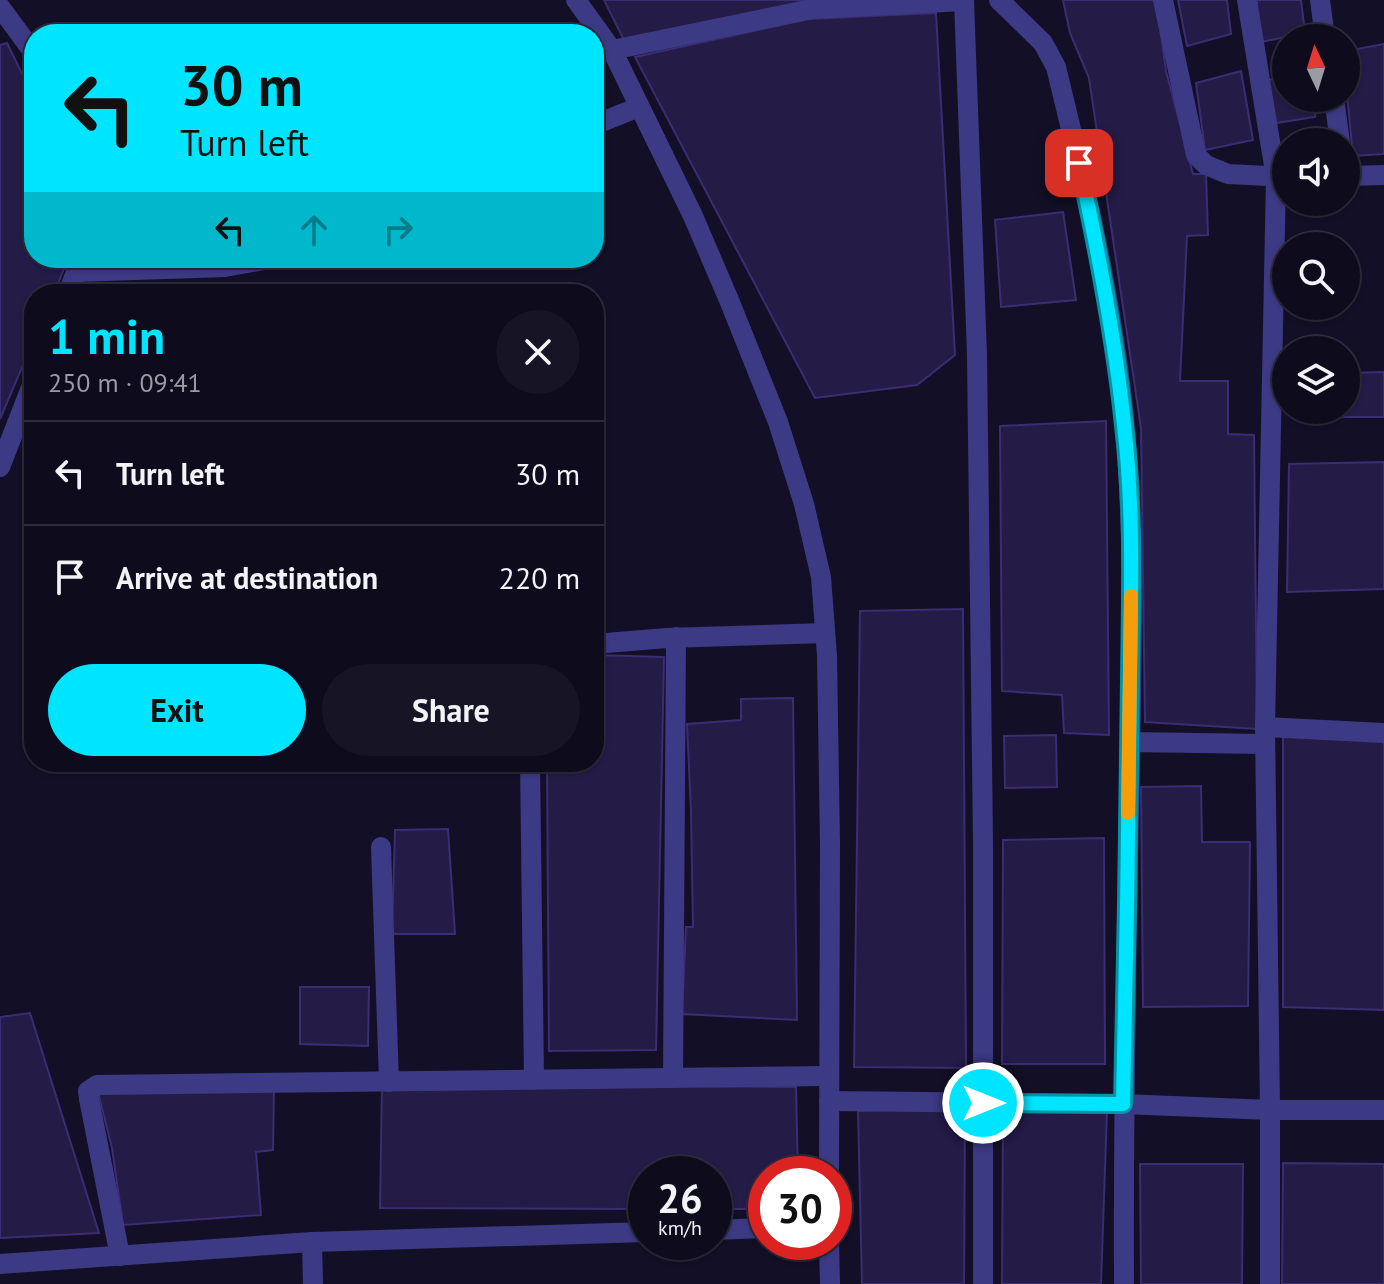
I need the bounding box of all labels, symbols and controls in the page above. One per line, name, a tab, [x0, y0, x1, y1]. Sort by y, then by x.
north arrow	[1272, 24, 1360, 112]
map controls	[1272, 24, 1360, 424]
text: 30 m	[180, 49, 303, 121]
icon: left	[48, 56, 152, 160]
text: Turn left	[180, 119, 309, 166]
button: sound	[1272, 128, 1360, 216]
pin	[1045, 129, 1113, 197]
icon: arrive	[1057, 141, 1101, 185]
icon: left	[208, 208, 252, 252]
icon: ahead	[292, 208, 336, 252]
icon: right	[376, 208, 420, 252]
button: search	[1272, 232, 1360, 320]
text: 1 min	[48, 305, 165, 367]
button: close	[496, 310, 580, 394]
button: layers	[1272, 336, 1360, 424]
text: 250 m · 09:41	[48, 366, 202, 399]
icon: left	[48, 451, 92, 495]
text: Turn left	[116, 454, 224, 493]
text: 30 m	[515, 454, 580, 493]
icon: arrive	[48, 555, 92, 599]
text: Arrive at destination	[116, 558, 378, 597]
text: 220 m	[499, 558, 580, 597]
button: Exit	[48, 664, 306, 756]
button: Share	[322, 664, 580, 756]
position arrow	[941, 1061, 1025, 1145]
speed limit sign: 30	[748, 1156, 852, 1260]
text: 26	[657, 1172, 703, 1224]
text: km/h	[658, 1215, 702, 1241]

